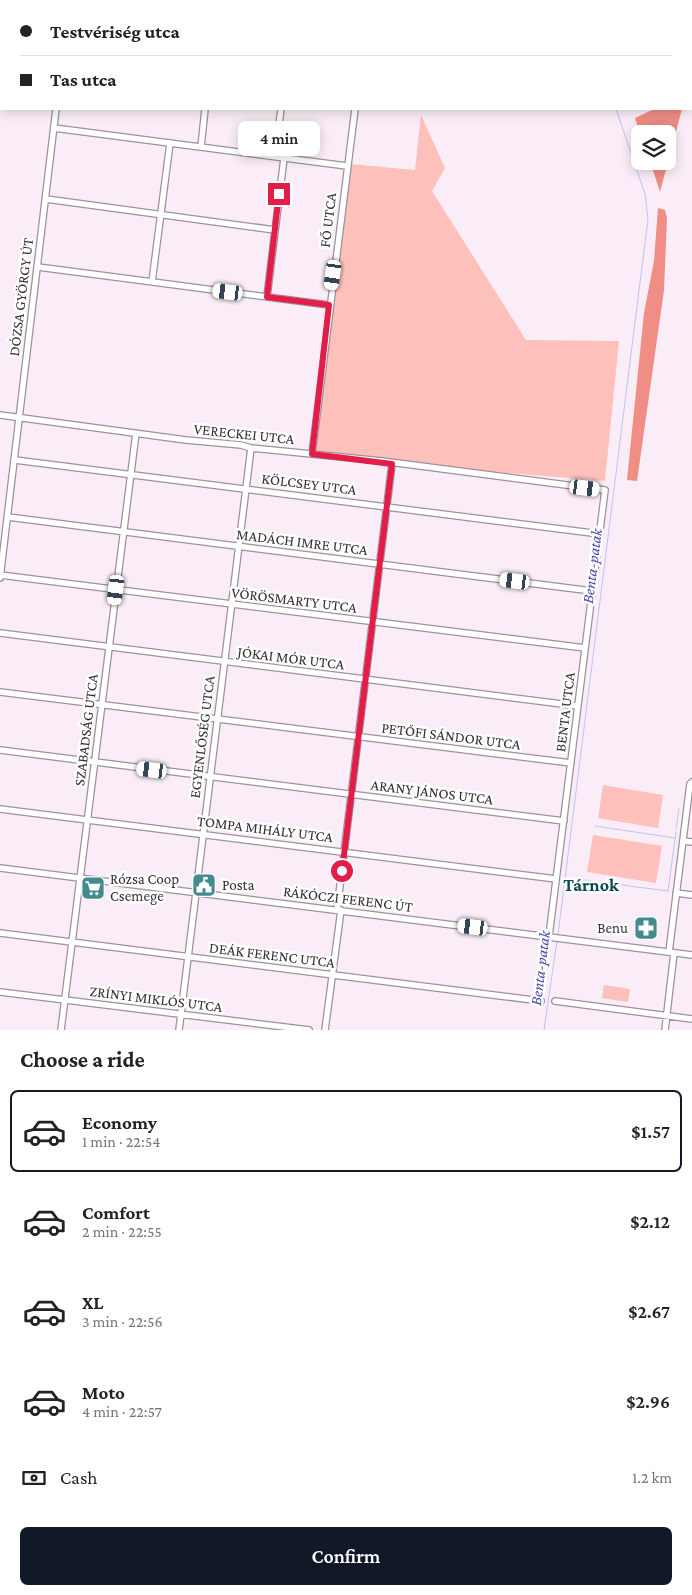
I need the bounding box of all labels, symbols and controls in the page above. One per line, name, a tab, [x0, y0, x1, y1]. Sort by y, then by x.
text: Testvériség utca	[50, 21, 180, 42]
text: Tas utca	[50, 69, 117, 90]
callout: 4 min	[238, 121, 320, 156]
map controls	[631, 125, 676, 170]
button: layers	[631, 125, 676, 170]
text: 4 min	[260, 130, 298, 147]
route end	[268, 183, 290, 205]
street label: FŐ UTCA	[317, 191, 339, 248]
street label: DÓZSA GYÖRGY ÚT	[6, 237, 36, 357]
car	[323, 259, 342, 291]
car	[212, 283, 243, 301]
street label: VERECKEI UTCA	[193, 421, 296, 447]
street label: KÖLCSEY UTCA	[261, 470, 358, 498]
car	[569, 479, 600, 497]
street label: MADÁCH IMRE UTCA	[235, 526, 369, 558]
water label: Benta-patak	[579, 527, 606, 605]
car	[499, 572, 530, 590]
car	[106, 574, 125, 606]
street label: VÖRÖSMARTY UTCA	[230, 584, 358, 616]
street label: JÓKAI MÓR UTCA	[235, 643, 346, 674]
street label: BENTA UTCA	[552, 671, 578, 753]
street label: SZABADSÁG UTCA	[71, 673, 101, 787]
street label: EGYENLŐSÉG UTCA	[187, 674, 218, 799]
street label: PETŐFI SÁNDOR UTCA	[381, 720, 522, 753]
car	[136, 761, 167, 779]
street label: ARANY JÁNOS UTCA	[370, 777, 495, 808]
street label: TOMPA MIHÁLY UTCA	[196, 813, 334, 845]
route start	[331, 860, 353, 882]
place label: Rózsa Coop Csemege	[110, 871, 179, 905]
public building icon: Posta	[191, 872, 217, 898]
supermarket icon: Rózsa Coop Csemege	[80, 875, 106, 901]
district label: Tárnok	[563, 875, 619, 895]
place label: Posta	[222, 877, 254, 893]
street label: RÁKÓCZI FERENC ÚT	[282, 883, 414, 915]
pharmacy icon: Benu	[633, 915, 659, 941]
car	[457, 918, 488, 936]
place label: Benu	[597, 920, 628, 936]
water label: Benta-patak	[527, 929, 554, 1007]
street label: DEÁK FERENC UTCA	[208, 939, 336, 971]
street label: ZRÍNYI MIKLÓS UTCA	[89, 983, 224, 1015]
text: Choose a ride	[20, 1047, 145, 1072]
icon: car	[22, 1109, 67, 1154]
text: Economy	[82, 1112, 157, 1133]
text: $1.57	[631, 1121, 670, 1142]
text: 1 min · 22:54	[82, 1133, 160, 1150]
icon: car	[22, 1199, 67, 1244]
text: Comfort	[82, 1202, 150, 1223]
text: $2.12	[630, 1211, 670, 1232]
text: 2 min · 22:55	[82, 1223, 162, 1240]
icon: car	[22, 1289, 67, 1334]
text: XL	[82, 1292, 104, 1313]
text: $2.67	[628, 1301, 670, 1322]
text: 3 min · 22:56	[82, 1313, 163, 1330]
icon: car	[22, 1379, 67, 1424]
text: Moto	[82, 1382, 125, 1403]
text: $2.96	[626, 1391, 670, 1412]
text: 4 min · 22:57	[82, 1403, 162, 1420]
icon: cash	[20, 1464, 48, 1492]
text: Cash	[60, 1467, 98, 1488]
text: 1.2 km	[632, 1469, 672, 1486]
button: Confirm	[20, 1527, 672, 1585]

